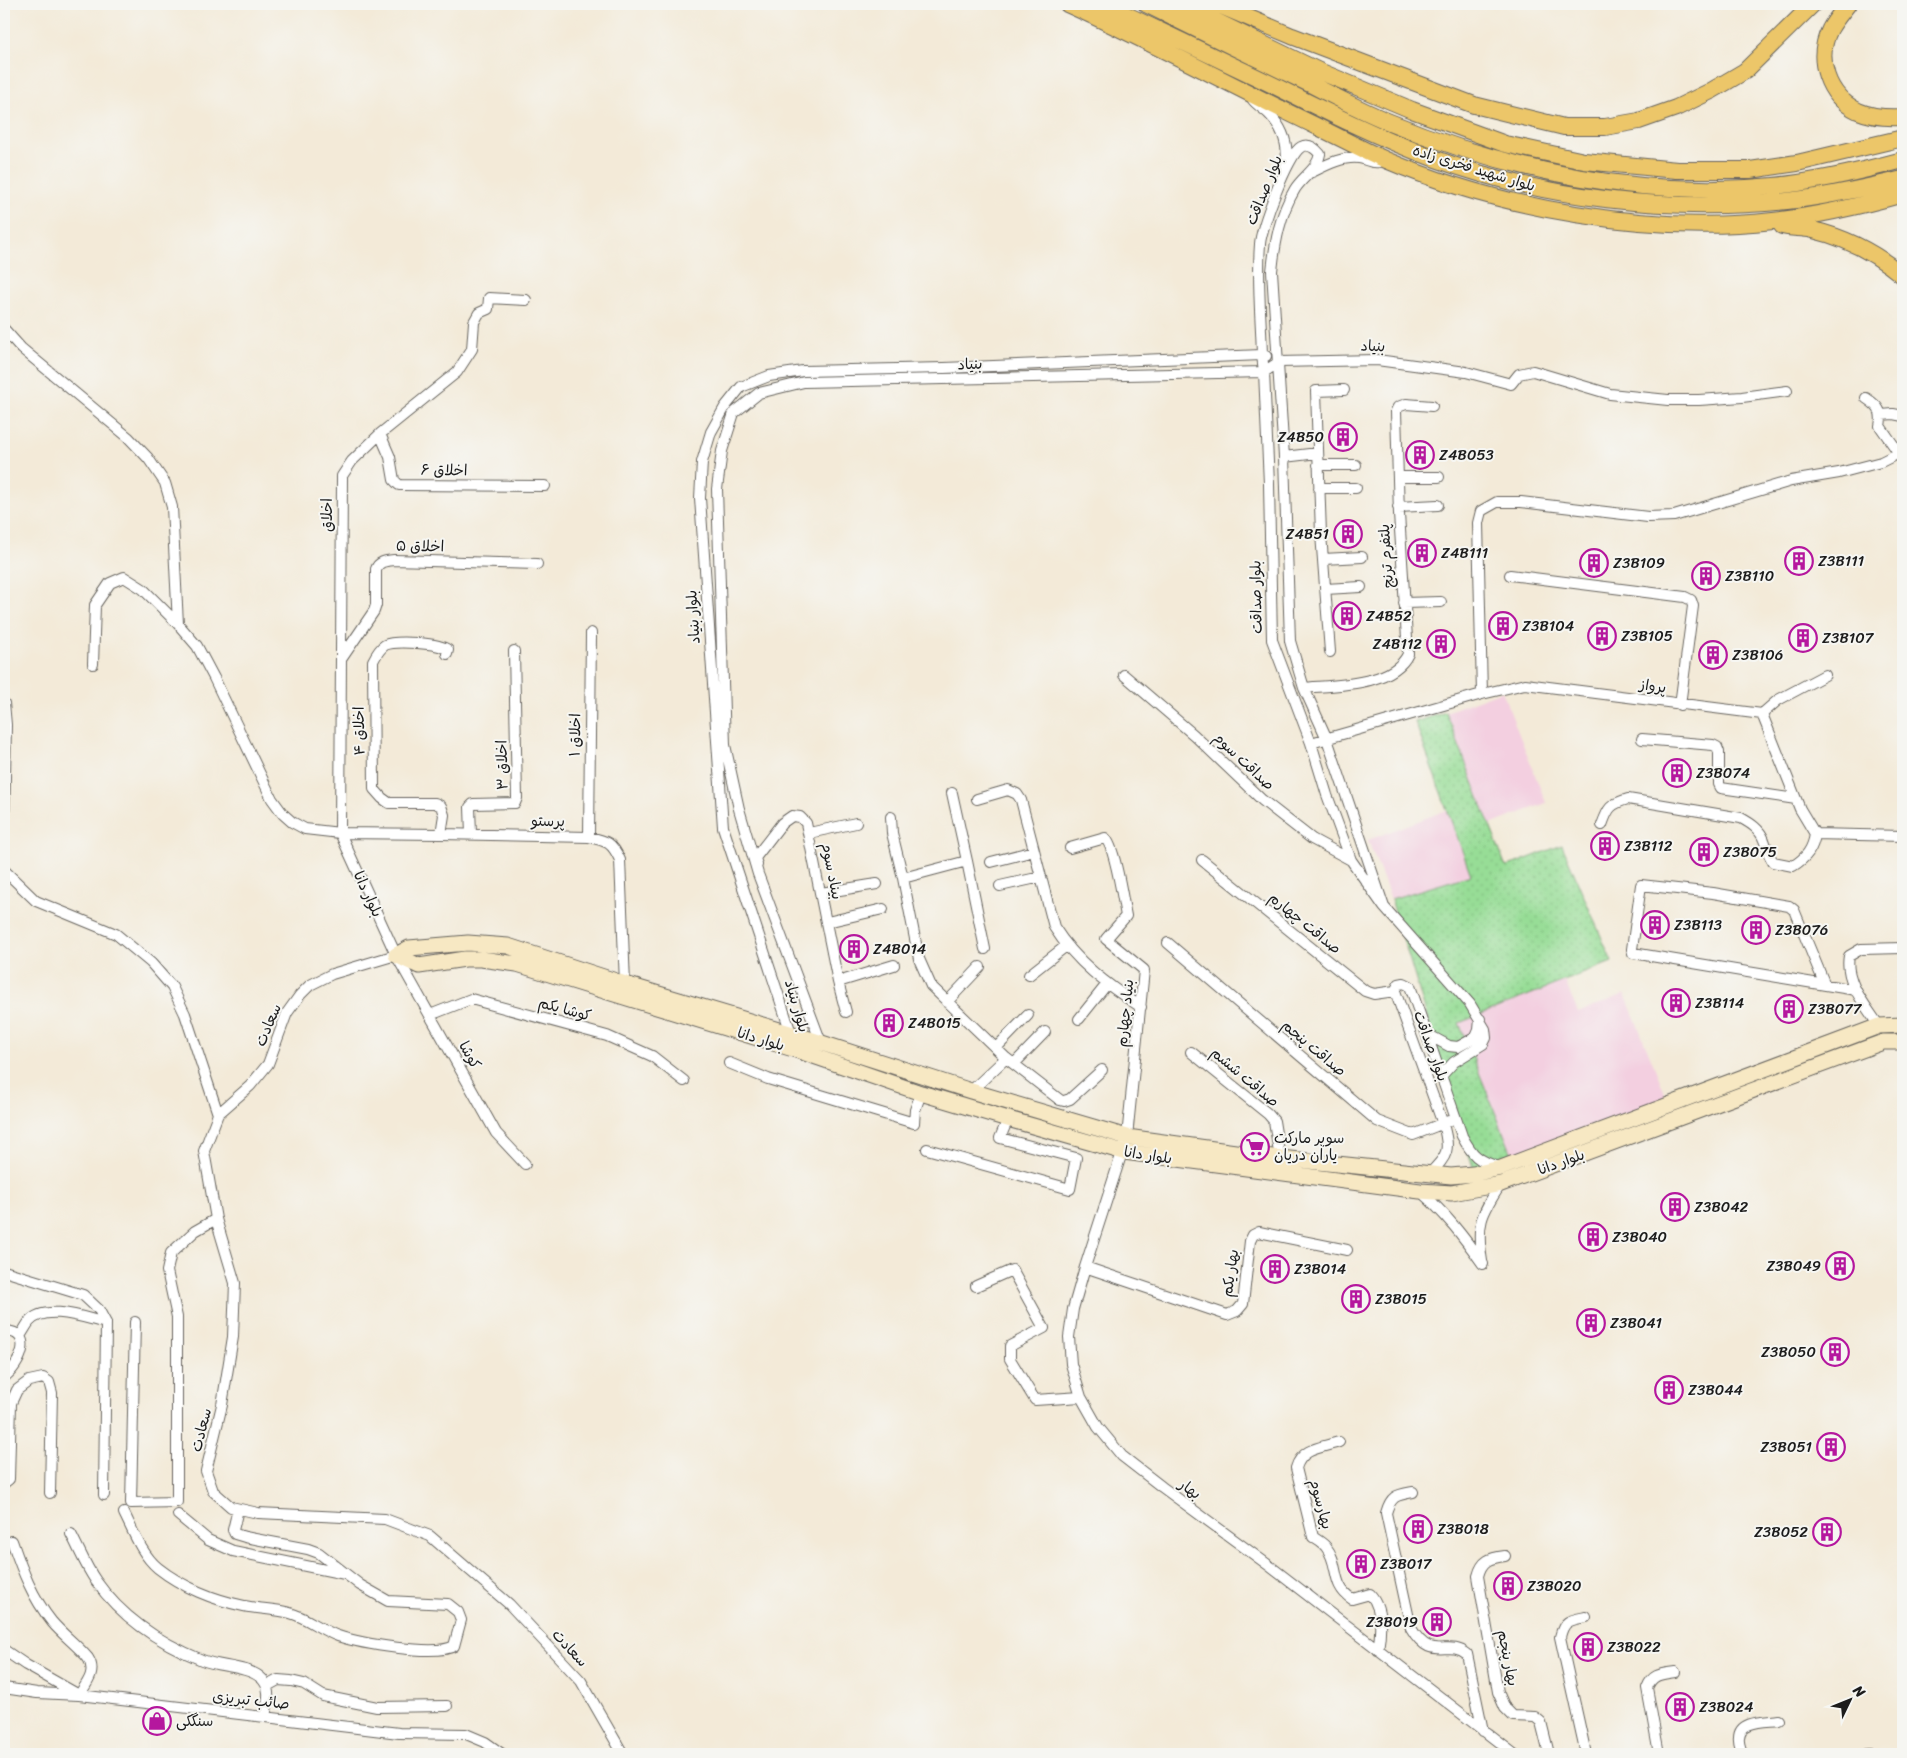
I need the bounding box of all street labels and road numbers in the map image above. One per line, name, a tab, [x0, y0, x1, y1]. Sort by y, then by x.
street label: بلوار شهید فخری زاده	[1409, 137, 1539, 199]
street label: بلوار صداقت	[1238, 151, 1290, 229]
street label: بنیاد	[1360, 333, 1386, 359]
street label: بنیاد	[957, 351, 983, 377]
street label: اخلاق ۶	[420, 457, 468, 483]
street label: اخلاق	[314, 498, 340, 532]
street label: پلتفرم ترنج	[1371, 523, 1401, 589]
street label: اخلاق ۵	[396, 533, 444, 559]
street label: بلوار صداقت	[1242, 560, 1270, 634]
street label: بلوار بنیاد	[678, 589, 708, 645]
street label: پرواز	[1637, 671, 1668, 701]
street label: اخلاق ۴	[346, 706, 372, 756]
street label: اخلاق ۱	[562, 713, 588, 757]
street label: صداقت سوم	[1207, 725, 1281, 797]
street label: اخلاق ۳	[489, 740, 515, 790]
street label: پرستو	[530, 808, 565, 834]
street label: بیناد سوم	[814, 840, 850, 902]
street label: بلوار دانا	[346, 866, 390, 922]
street label: صداقت چهارم	[1263, 885, 1347, 961]
street label: بلوار بنیاد	[777, 976, 817, 1036]
street label: بنیاد چهارم	[1109, 978, 1141, 1048]
street label: کوشا یکم	[536, 989, 594, 1029]
street label: سعادت	[247, 999, 289, 1051]
street label: بلوار صداقت	[1406, 1007, 1456, 1085]
street label: صداقت پنجم	[1276, 1013, 1352, 1083]
street label: بلوار دانا	[734, 1019, 788, 1059]
street label: کوشا	[452, 1036, 488, 1074]
street label: صداقت ششم	[1205, 1040, 1285, 1114]
street label: بلوار دانا	[1122, 1138, 1174, 1172]
street label: بلوار دانا	[1534, 1141, 1588, 1183]
street label: بهار یکم	[1214, 1247, 1246, 1299]
street label: سعادت	[183, 1405, 219, 1455]
street label: بهار	[1172, 1471, 1207, 1506]
street label: بهارسوم	[1302, 1476, 1340, 1532]
street label: سعادت	[545, 1623, 595, 1673]
street label: بهار پنجم	[1490, 1628, 1526, 1688]
street label: صائب تبریزی	[211, 1683, 291, 1717]

